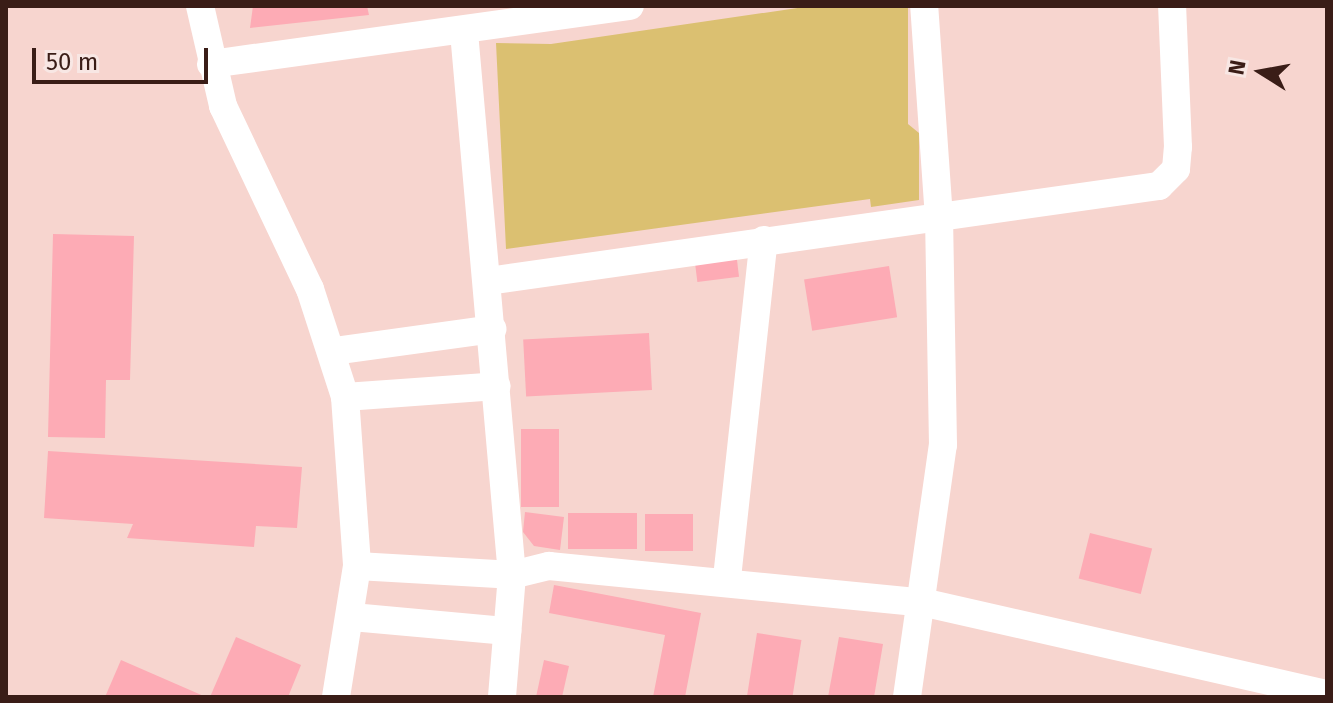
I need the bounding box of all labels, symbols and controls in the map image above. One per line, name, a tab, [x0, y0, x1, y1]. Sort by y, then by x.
scale bar	[36, 32, 212, 82]
north arrow	[1221, 32, 1301, 112]
text: 50 m	[46, 48, 98, 76]
text: N	[1222, 58, 1252, 77]

